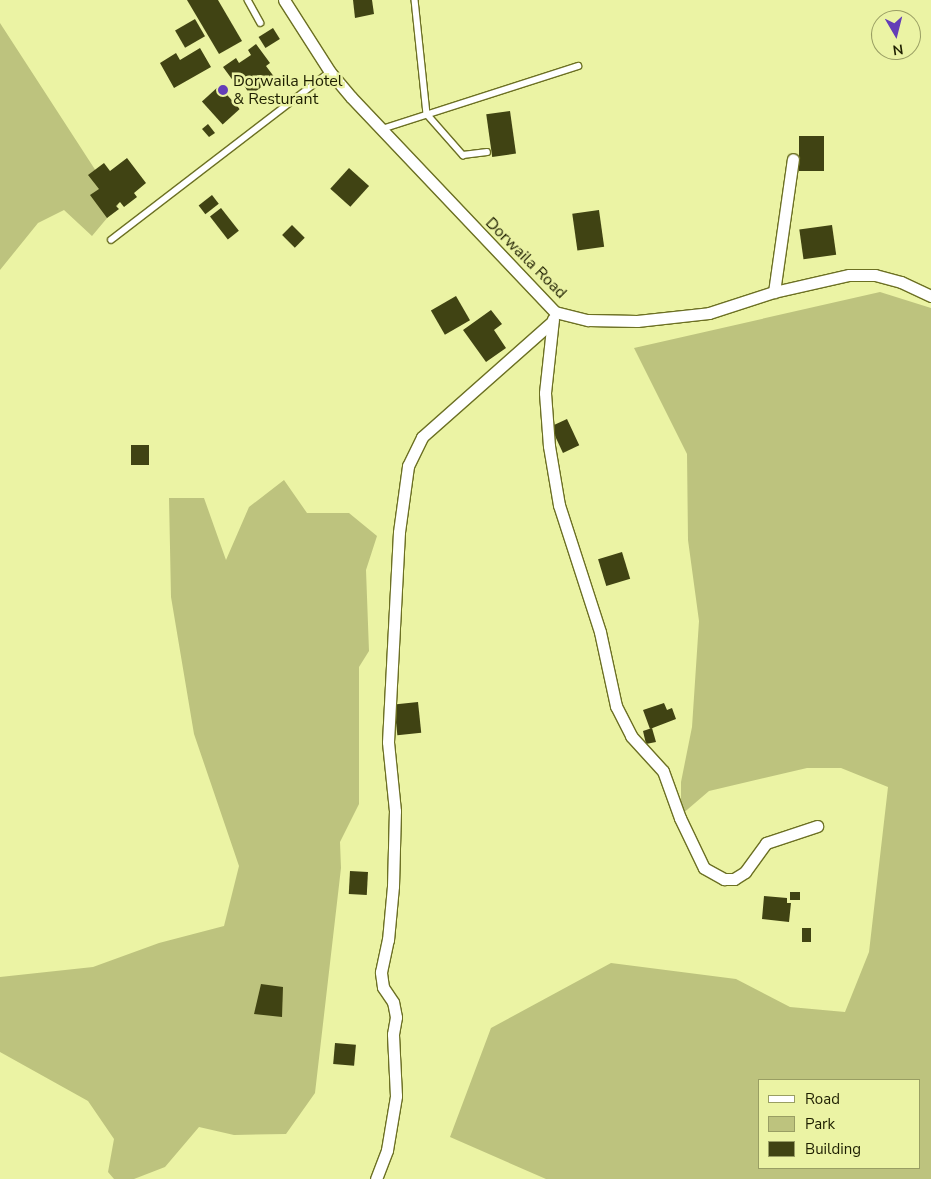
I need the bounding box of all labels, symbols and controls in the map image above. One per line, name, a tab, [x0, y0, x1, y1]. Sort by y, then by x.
north arrow	[871, 10, 921, 60]
text: N	[892, 39, 905, 59]
place label: Dorwaila Hotel & Resturant	[233, 71, 343, 109]
marker: Dorwaila Hotel & Resturant	[217, 84, 229, 96]
street label: Dorwaila Road	[481, 213, 571, 303]
legend	[758, 1079, 921, 1169]
text: Road	[805, 1089, 840, 1109]
text: Park	[805, 1114, 835, 1134]
text: Building	[805, 1139, 861, 1159]

